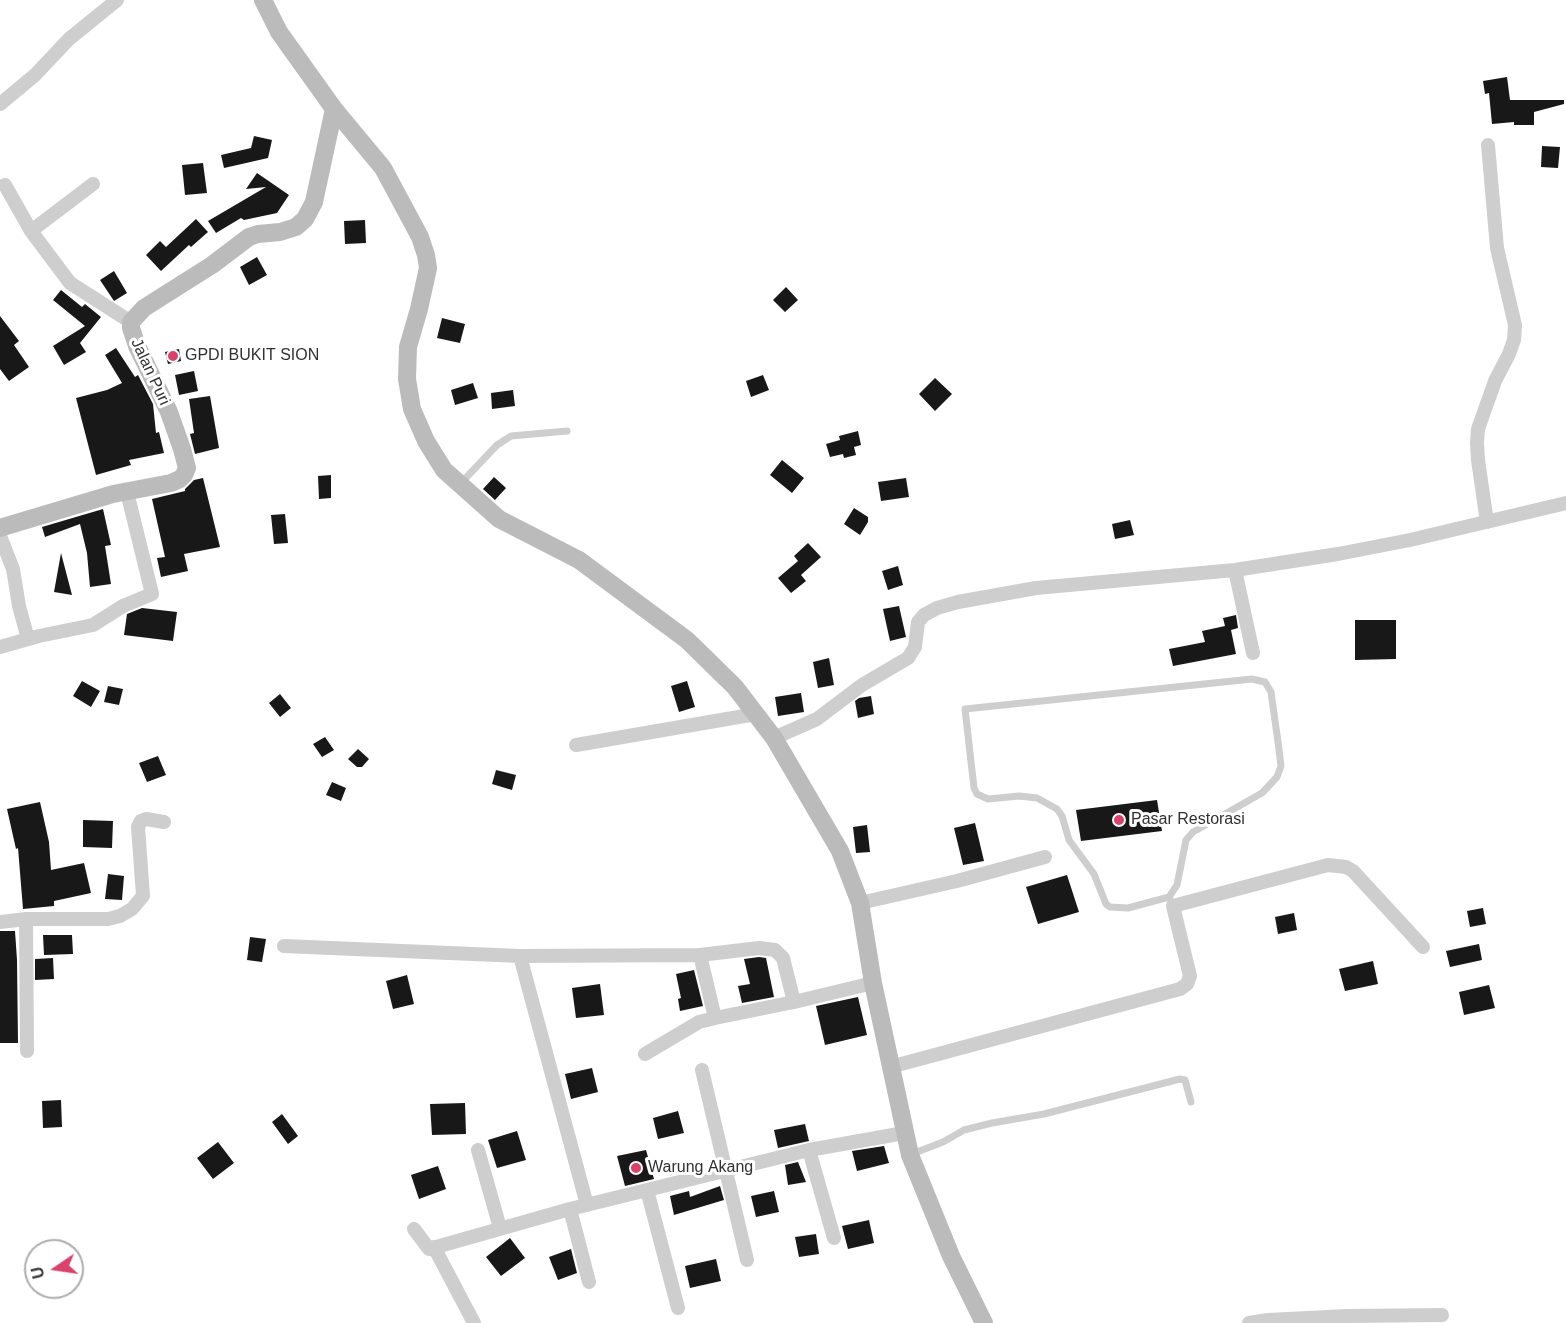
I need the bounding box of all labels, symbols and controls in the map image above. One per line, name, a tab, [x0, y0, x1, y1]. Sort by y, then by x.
street label: Jalan Puri	[126, 336, 174, 408]
place label: GPDI BUKIT SION	[185, 346, 319, 366]
marker: GPDI BUKIT SION	[166, 349, 180, 363]
place label: Pasar Restorasi	[1131, 810, 1245, 830]
marker: Pasar Restorasi	[1112, 813, 1126, 827]
place label: Warung Akang	[648, 1158, 753, 1178]
marker: Warung Akang	[629, 1161, 643, 1175]
north arrow	[24, 1239, 84, 1299]
text: U	[28, 1265, 48, 1280]

